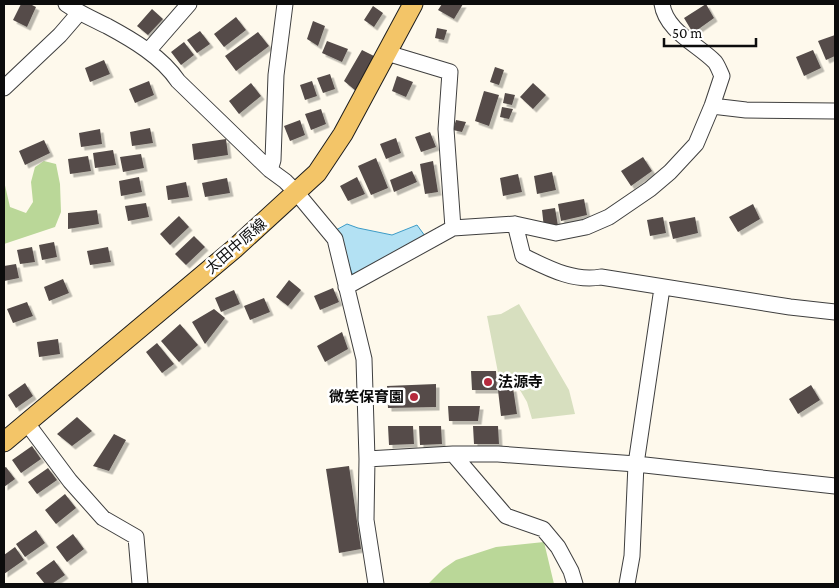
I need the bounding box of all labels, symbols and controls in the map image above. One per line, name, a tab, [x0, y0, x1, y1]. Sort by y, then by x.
scale bar	[664, 15, 756, 47]
text: 50 m	[672, 25, 702, 41]
street label: 太田中原線	[202, 215, 270, 277]
place label: 法源寺	[498, 374, 543, 390]
marker: 法源寺	[482, 376, 494, 388]
place label: 微笑保育園	[329, 389, 404, 405]
marker: 微笑保育園	[408, 391, 420, 403]

